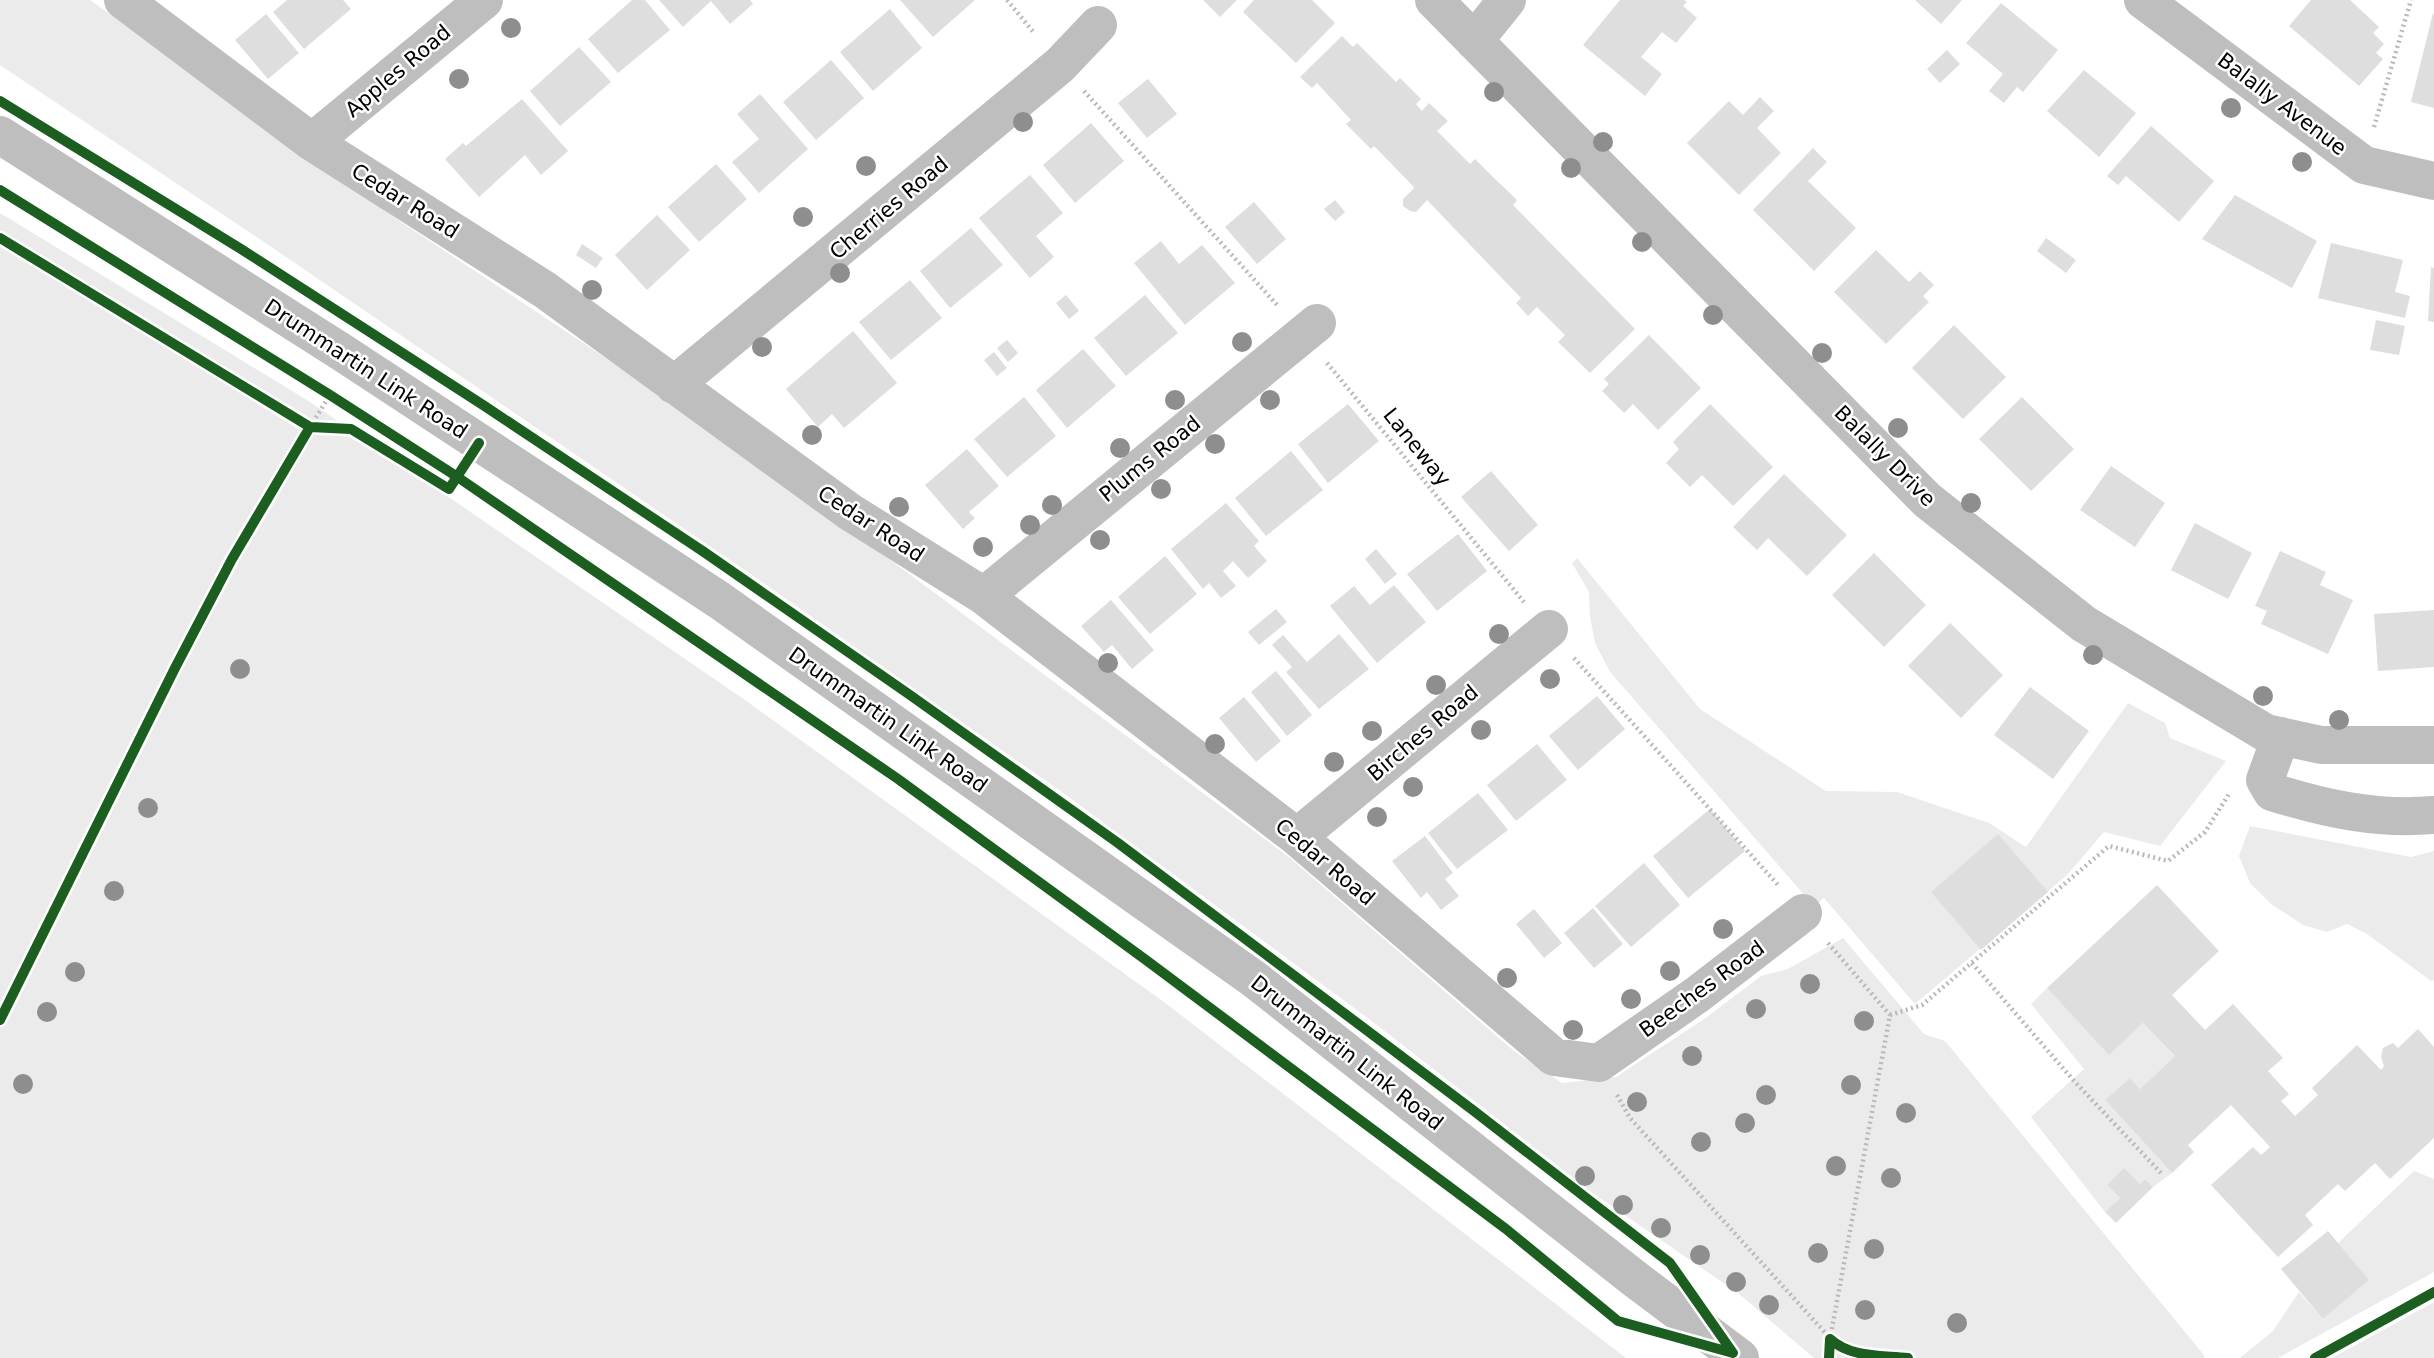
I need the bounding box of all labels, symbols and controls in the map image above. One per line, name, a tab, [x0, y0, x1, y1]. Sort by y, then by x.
street label: Apples Road	[340, 20, 456, 122]
street label: Balally Avenue	[2213, 48, 2351, 160]
street label: Cherries Road	[825, 152, 953, 264]
street label: Cedar Road	[347, 159, 463, 243]
street label: Drummartin Link Road	[260, 294, 472, 444]
street label: Balally Drive	[1830, 401, 1940, 511]
street label: Laneway	[1378, 403, 1456, 491]
street label: Plums Road	[1095, 411, 1205, 507]
street label: Cedar Road	[813, 481, 929, 567]
street label: Drummartin Link Road	[784, 642, 992, 798]
street label: Birches Road	[1363, 680, 1483, 786]
street label: Cedar Road	[1271, 814, 1379, 910]
street label: Beeches Road	[1635, 936, 1769, 1042]
street label: Drummartin Link Road	[1246, 971, 1448, 1135]

